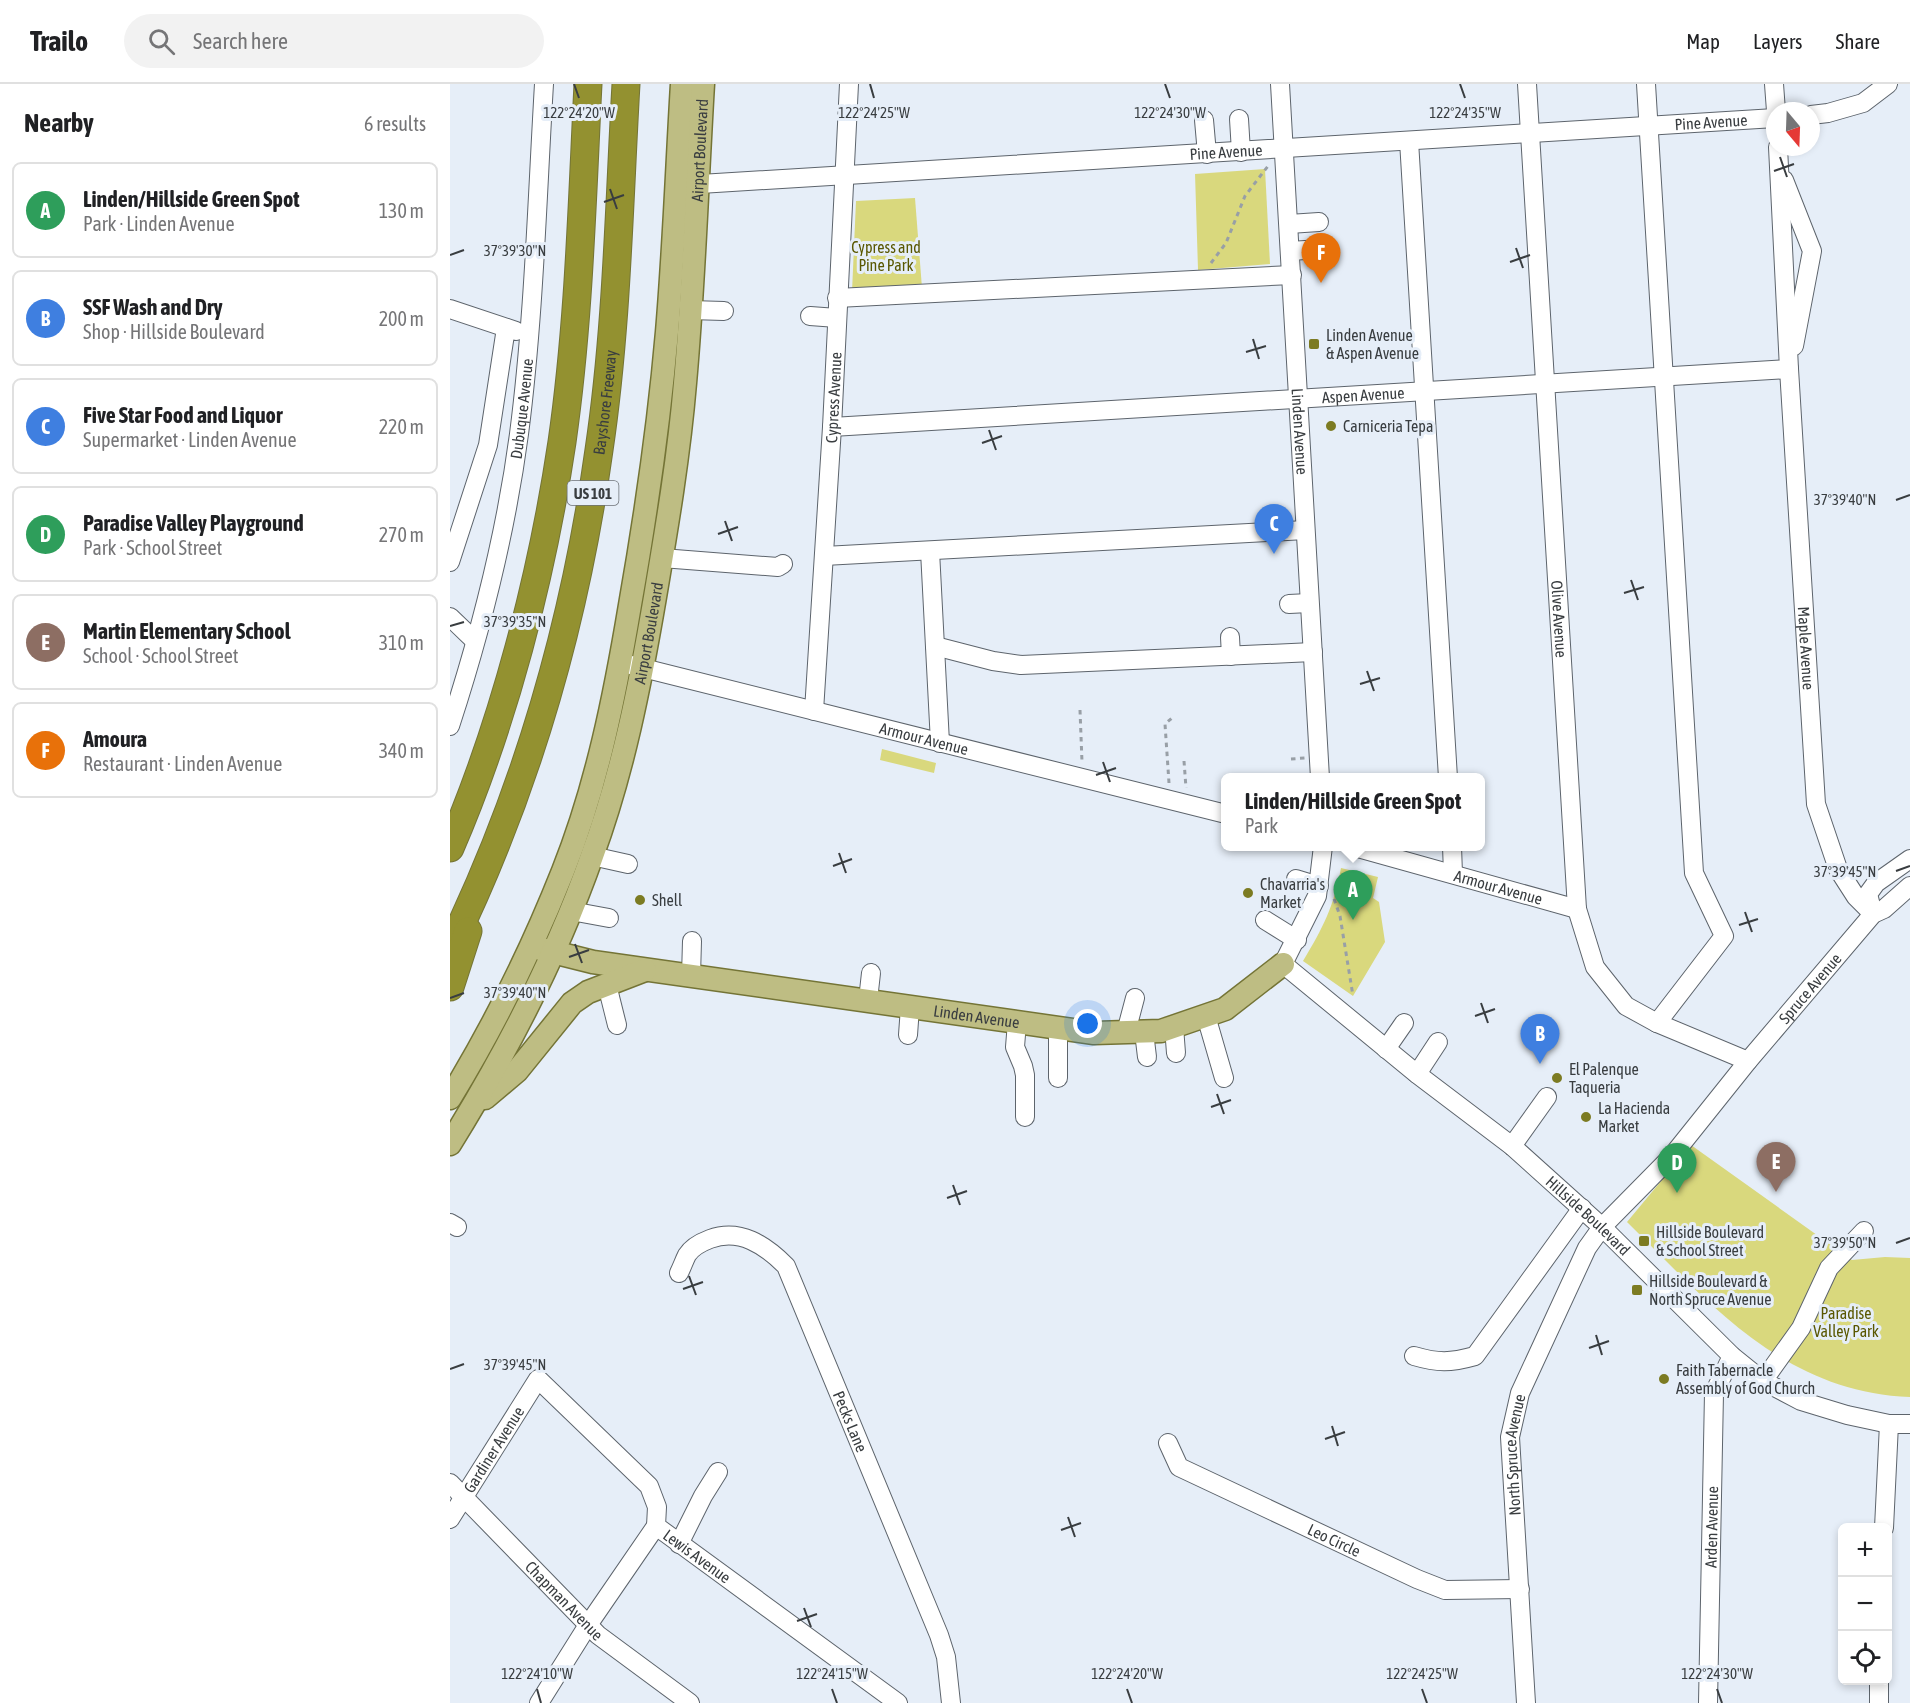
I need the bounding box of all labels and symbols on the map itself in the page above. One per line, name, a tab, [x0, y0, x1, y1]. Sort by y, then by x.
street label: Airport Boulevard	[688, 98, 711, 202]
north arrow	[1766, 102, 1820, 156]
text: 122°24'20"W	[543, 104, 615, 121]
text: 122°24'25"W	[838, 104, 910, 121]
text: 122°24'30"W	[1134, 104, 1206, 121]
text: 122°24'35"W	[1429, 104, 1501, 121]
street label: Pine Avenue	[1674, 111, 1748, 133]
street label: Pine Avenue	[1189, 141, 1263, 163]
pin: F	[1302, 234, 1340, 283]
park label: Cypress and Pine Park	[851, 238, 921, 274]
text: 37°39'30"N	[484, 242, 546, 259]
place label: Linden Avenue & Aspen Avenue	[1326, 326, 1419, 363]
marker: Linden Avenue & Aspen Avenue	[1307, 337, 1321, 351]
street label: Bayshore Freeway	[589, 349, 621, 456]
street label: Cypress Avenue	[822, 352, 845, 444]
street label: Dubuque Avenue	[507, 358, 536, 460]
street label: Aspen Avenue	[1321, 383, 1405, 406]
street label: Linden Avenue	[1289, 388, 1312, 475]
place label: Carniceria Tepa	[1343, 417, 1433, 436]
marker: Carniceria Tepa	[1324, 419, 1338, 433]
road number: US 101	[568, 481, 618, 505]
text: 37°39'40"N	[1814, 491, 1876, 508]
pin: C	[1254, 504, 1294, 554]
street label: Olive Avenue	[1548, 580, 1571, 658]
street label: Airport Boulevard	[630, 581, 666, 686]
street label: Maple Avenue	[1795, 606, 1818, 690]
text: 37°39'35"N	[484, 613, 546, 630]
street label: Armour Avenue	[878, 719, 970, 758]
text: 37°39'45"N	[1814, 863, 1876, 880]
street label: Armour Avenue	[1452, 866, 1544, 908]
pin: A	[1334, 870, 1372, 920]
place label: Chavarria's Market	[1260, 875, 1325, 911]
marker: Chavarria's Market	[1241, 886, 1255, 900]
place label: Shell	[652, 891, 683, 909]
marker: Shell	[633, 893, 647, 907]
street label: Spruce Avenue	[1775, 949, 1845, 1027]
text: 37°39'40"N	[484, 984, 546, 1001]
street label: Linden Avenue	[932, 1001, 1021, 1031]
your location	[1073, 1009, 1102, 1038]
pin: B	[1520, 1014, 1560, 1064]
place label: El Palenque Taqueria	[1569, 1060, 1639, 1097]
marker: El Palenque Taqueria	[1550, 1071, 1564, 1085]
place label: La Hacienda Market	[1598, 1099, 1670, 1135]
marker: La Hacienda Market	[1579, 1110, 1593, 1124]
pin: E	[1756, 1142, 1796, 1192]
pin: D	[1658, 1144, 1696, 1193]
street label: Hillside Boulevard	[1542, 1172, 1634, 1259]
place label: Hillside Boulevard & School Street	[1656, 1223, 1764, 1259]
marker: Hillside Boulevard & School Street	[1637, 1234, 1651, 1248]
text: 37°39'50"N	[1814, 1234, 1876, 1251]
place label: Hillside Boulevard & North Spruce Avenue	[1649, 1272, 1772, 1309]
marker: Hillside Boulevard & North Spruce Avenue	[1630, 1283, 1644, 1297]
park label: Paradise Valley Park	[1813, 1304, 1879, 1341]
text: 37°39'45"N	[484, 1356, 546, 1373]
place label: Faith Tabernacle Assembly of God Church	[1676, 1361, 1815, 1398]
marker: Faith Tabernacle Assembly of God Church	[1657, 1372, 1671, 1386]
street label: Pecks Lane	[830, 1388, 871, 1455]
street label: North Spruce Avenue	[1501, 1392, 1528, 1516]
street label: Gardiner Avenue	[460, 1403, 527, 1496]
street label: Arden Avenue	[1702, 1486, 1721, 1568]
street label: Leo Circle	[1305, 1520, 1363, 1560]
street label: Lewis Avenue	[660, 1526, 734, 1587]
street label: Chapman Avenue	[522, 1557, 607, 1644]
text: 122°24'10"W	[501, 1665, 573, 1682]
text: 122°24'15"W	[796, 1665, 868, 1682]
text: 122°24'20"W	[1091, 1665, 1163, 1682]
text: 122°24'25"W	[1386, 1665, 1458, 1682]
text: 122°24'30"W	[1681, 1665, 1753, 1682]

